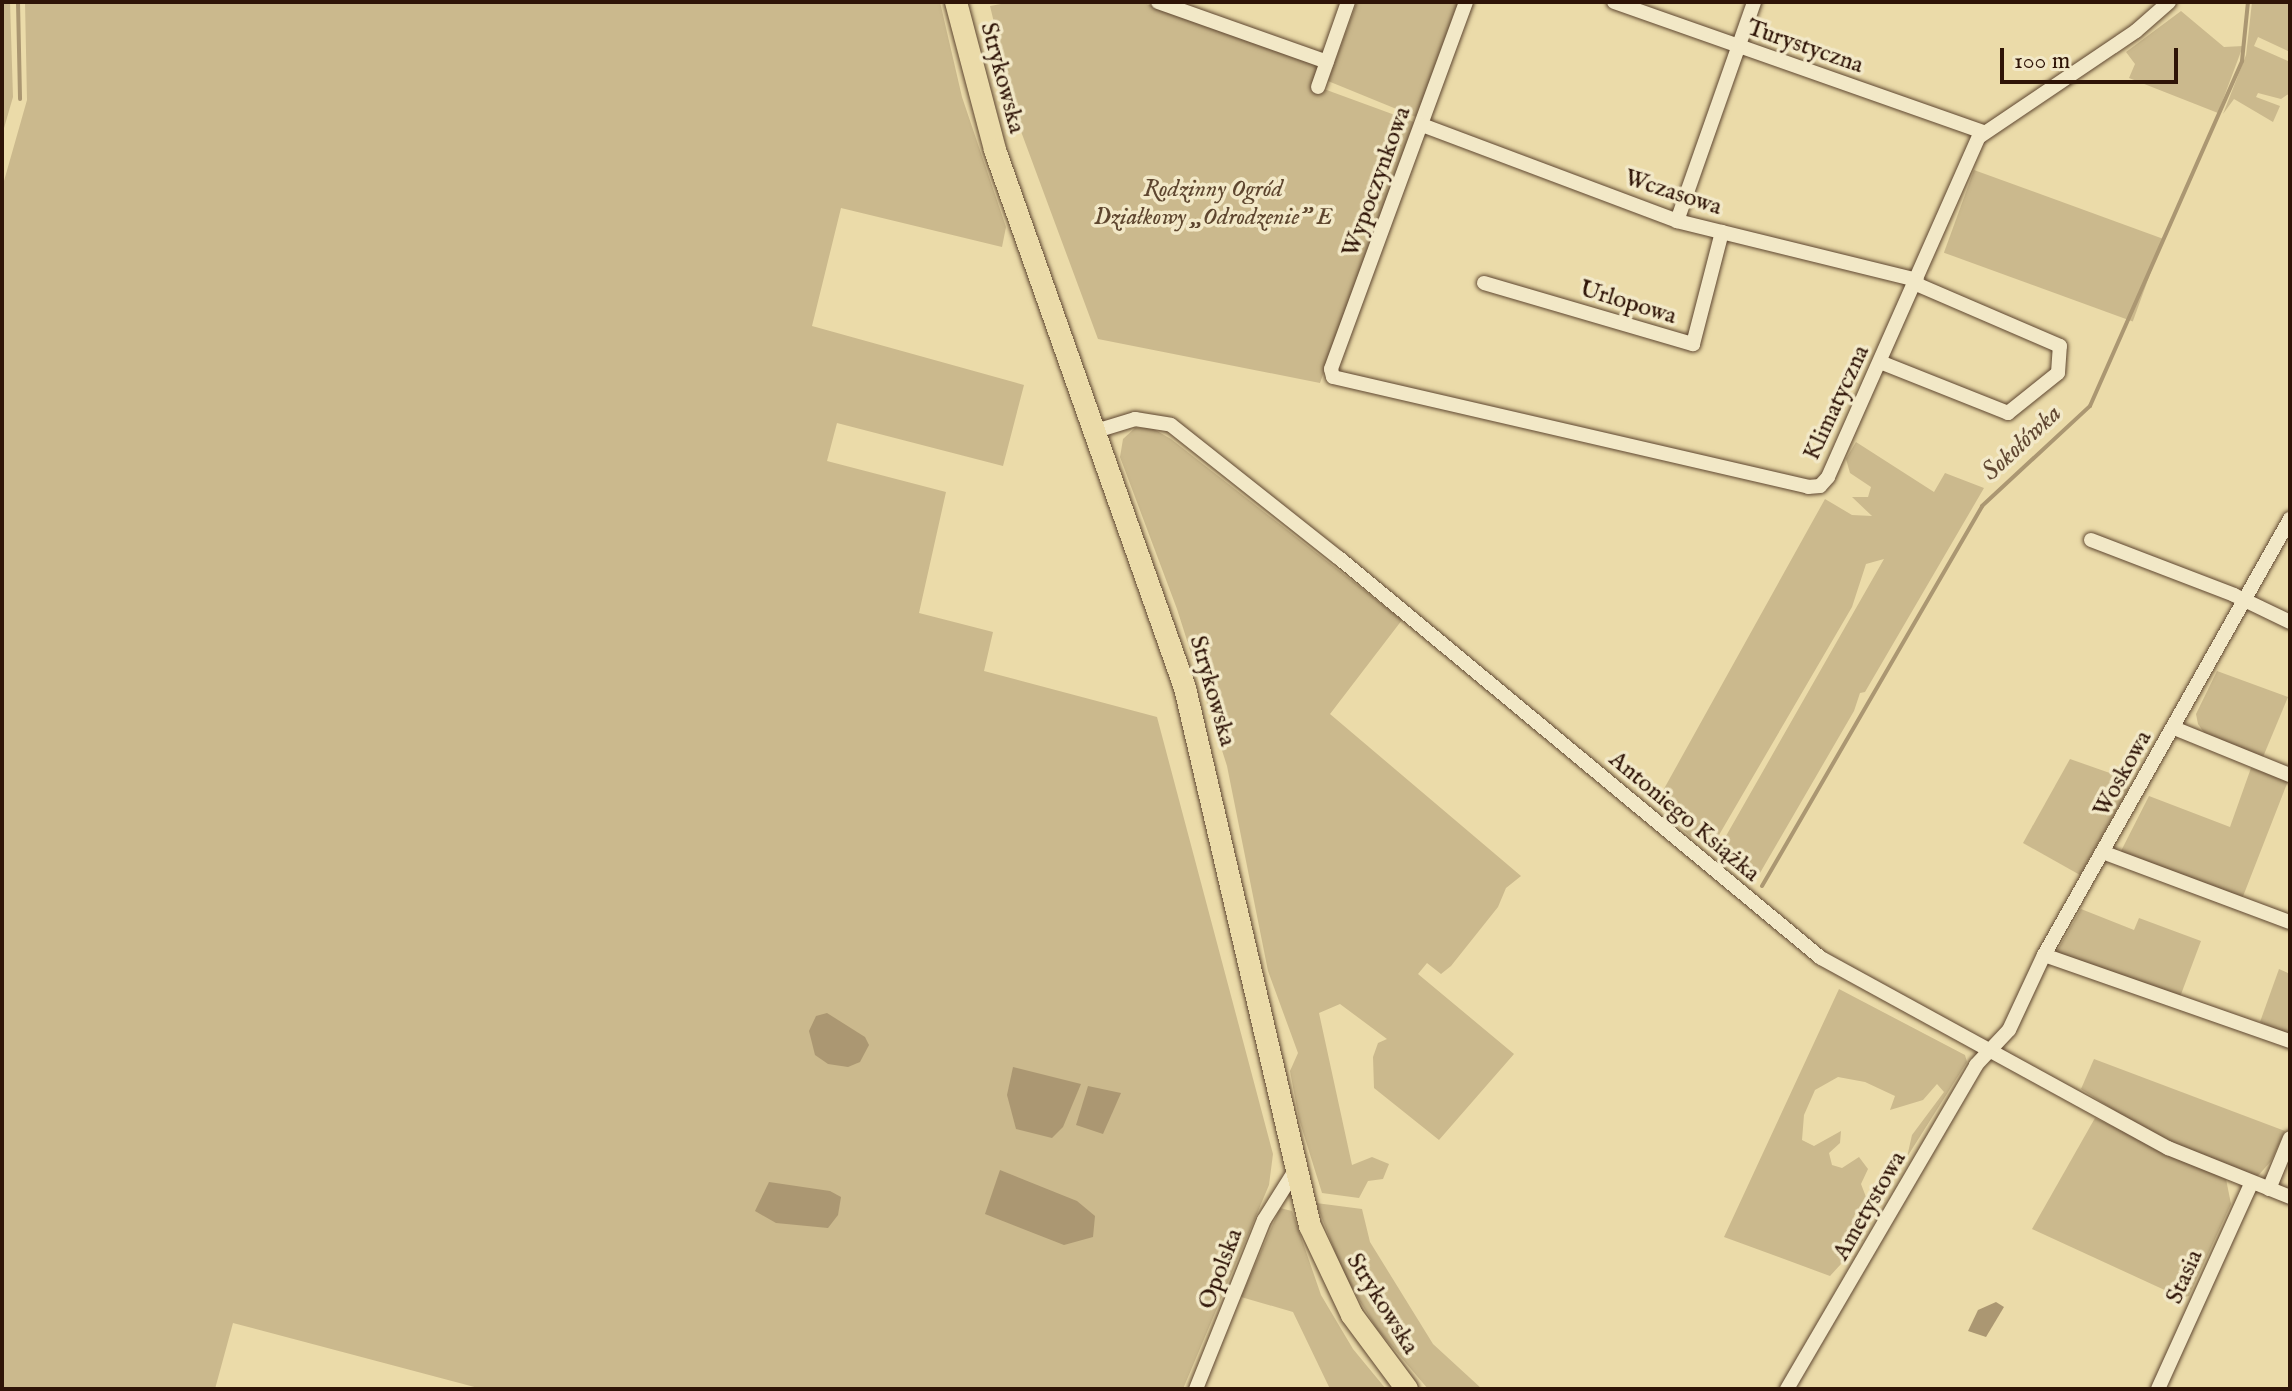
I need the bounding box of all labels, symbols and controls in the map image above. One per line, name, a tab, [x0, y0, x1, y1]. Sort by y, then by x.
street label: Turystyczna	[1743, 14, 1867, 80]
street label: Strykowska	[973, 19, 1031, 137]
scale bar	[2004, 32, 2182, 82]
text: 100 m	[2014, 46, 2070, 77]
street label: Wypoczynkowa	[1336, 103, 1418, 261]
street label: Wczasowa	[1621, 164, 1725, 222]
park label: Rodzinny Ogród Działkowy „Odrodzenie” E	[1094, 176, 1332, 232]
street label: Urlopowa	[1576, 275, 1680, 331]
street label: Klimatyczna	[1798, 341, 1876, 465]
water label: Sokołówka	[1976, 398, 2068, 488]
street label: Strykowska	[1183, 632, 1241, 750]
street label: Woskowa	[2088, 726, 2158, 822]
street label: Antoniego Książka	[1603, 746, 1765, 888]
street label: Ametystowa	[1827, 1146, 1913, 1266]
street label: Opolska	[1193, 1225, 1249, 1313]
street label: Stasia	[2160, 1245, 2210, 1309]
street label: Strykowska	[1340, 1248, 1424, 1360]

